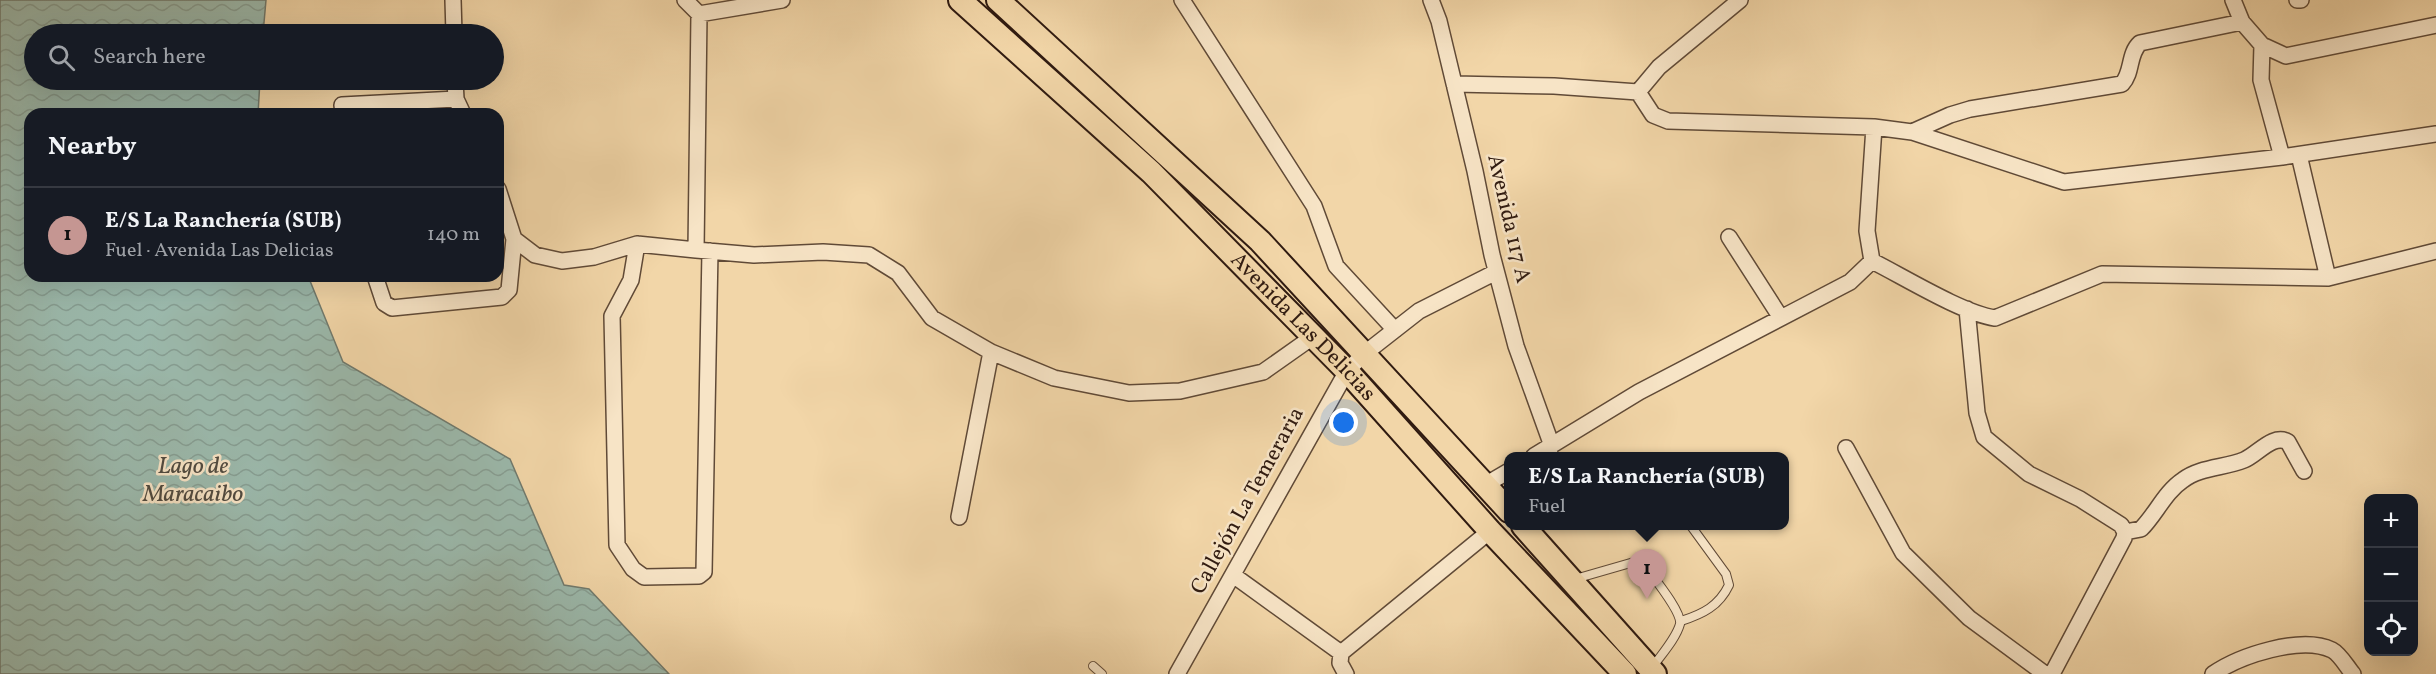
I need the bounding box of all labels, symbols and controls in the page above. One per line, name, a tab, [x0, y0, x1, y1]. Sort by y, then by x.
search box	[24, 24, 504, 90]
icon: search	[45, 41, 78, 74]
text: Search here	[93, 42, 206, 73]
text: Nearby	[48, 129, 137, 165]
street label: Avenida 117 A	[1478, 152, 1538, 286]
text: E/S La Ranchería (SUB)	[105, 206, 341, 237]
text: 1	[63, 221, 72, 249]
text: 140 m	[427, 221, 480, 249]
text: Fuel · Avenida Las Delicias	[105, 237, 333, 265]
street label: Avenida Las Delicias	[1223, 245, 1383, 408]
street label: Callejón La Temeraria	[1184, 402, 1312, 600]
your location	[1329, 408, 1358, 437]
water label: Lago de Maracaibo	[142, 450, 243, 512]
popup	[1504, 452, 1789, 530]
text: E/S La Ranchería (SUB)	[1528, 462, 1765, 493]
text: Fuel	[1528, 493, 1566, 521]
map controls	[2364, 494, 2418, 656]
button: +	[2364, 494, 2418, 548]
button: −	[2364, 548, 2418, 602]
pin: 1	[1628, 550, 1666, 599]
button: locate	[2364, 602, 2418, 656]

